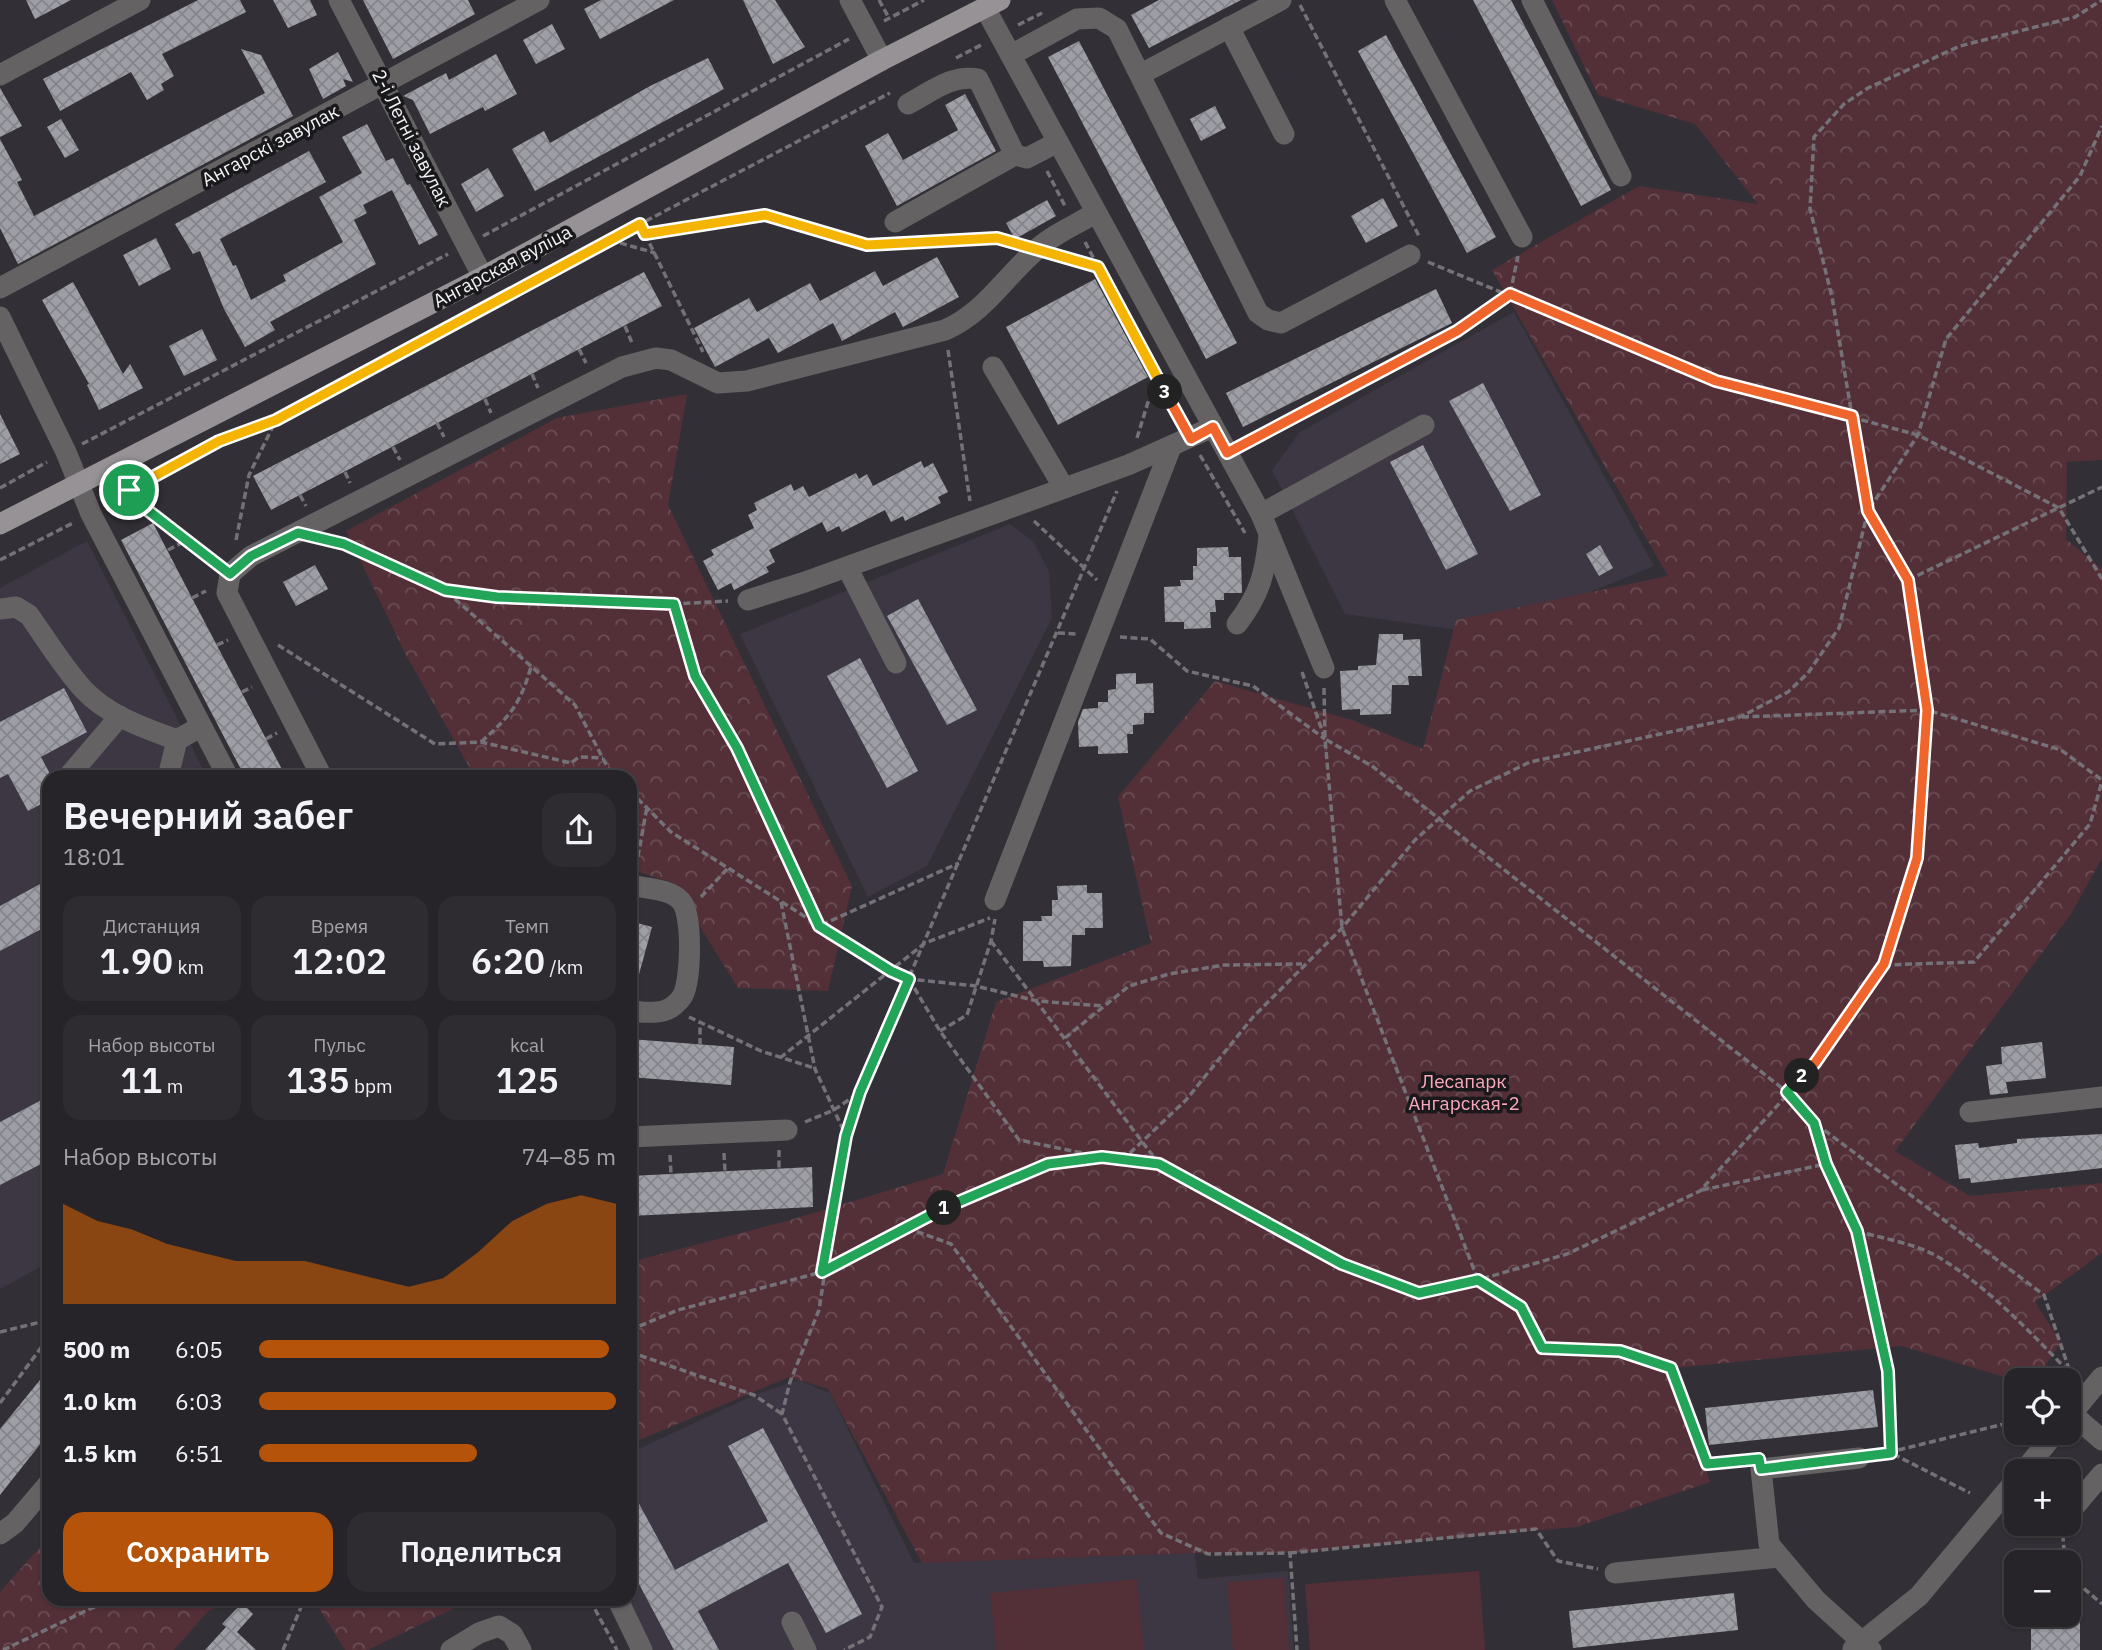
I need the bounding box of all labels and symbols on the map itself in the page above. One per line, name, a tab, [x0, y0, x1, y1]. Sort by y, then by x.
street label: 2-і Летні завулак	[367, 65, 457, 211]
street label: Ангарскі завулак	[197, 99, 343, 191]
street label: Ангарская вуліца	[428, 219, 576, 313]
pin: 3	[1148, 374, 1182, 410]
pin	[99, 460, 159, 520]
pin: 2	[1784, 1058, 1820, 1094]
park label: Лесапарк Ангарская-2	[1408, 1069, 1520, 1115]
pin: 1	[926, 1190, 962, 1226]

